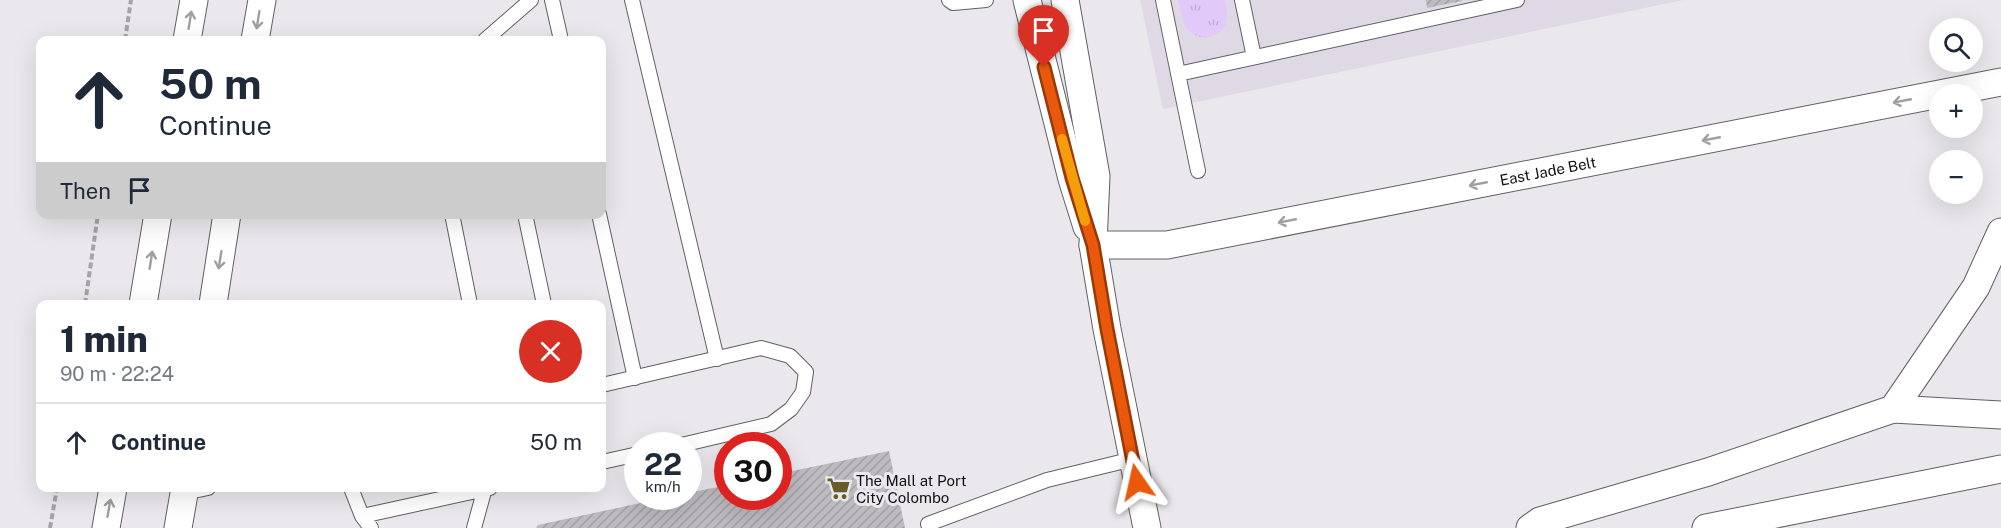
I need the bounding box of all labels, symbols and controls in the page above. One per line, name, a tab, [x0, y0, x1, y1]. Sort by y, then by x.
pin	[1018, 5, 1069, 67]
one-way arrow	[253, 10, 264, 30]
one-way arrow	[185, 11, 196, 31]
icon: arrive	[1027, 14, 1060, 47]
map controls	[1929, 18, 1983, 204]
button: search	[1929, 18, 1983, 72]
text: 50 m	[159, 59, 262, 108]
icon: ahead	[60, 60, 138, 138]
button: +	[1929, 84, 1983, 138]
one-way arrow	[1893, 96, 1912, 108]
text: Continue	[159, 109, 272, 141]
one-way arrow	[1702, 134, 1721, 145]
button: −	[1929, 150, 1983, 204]
street label: East Jade Belt	[1498, 153, 1598, 188]
icon: arrive	[123, 174, 156, 207]
text: Then	[60, 178, 111, 204]
one-way arrow	[1469, 179, 1489, 190]
one-way arrow	[1278, 216, 1297, 227]
one-way arrow	[214, 249, 225, 269]
one-way arrow	[145, 250, 156, 270]
text: 1 min	[60, 318, 148, 360]
button: close	[519, 320, 582, 383]
text: 90 m · 22:24	[60, 362, 174, 386]
icon: ahead	[60, 426, 93, 459]
text: Continue	[111, 429, 206, 455]
text: 50 m	[530, 429, 582, 455]
speed limit sign: 30	[714, 432, 792, 510]
text: 22	[644, 446, 682, 482]
position arrow	[1105, 450, 1169, 514]
place label: The Mall at Port City Colombo	[856, 472, 967, 506]
supermarket icon: The Mall at Port City Colombo	[825, 476, 851, 502]
text: km/h	[645, 478, 681, 495]
one-way arrow	[104, 498, 115, 518]

